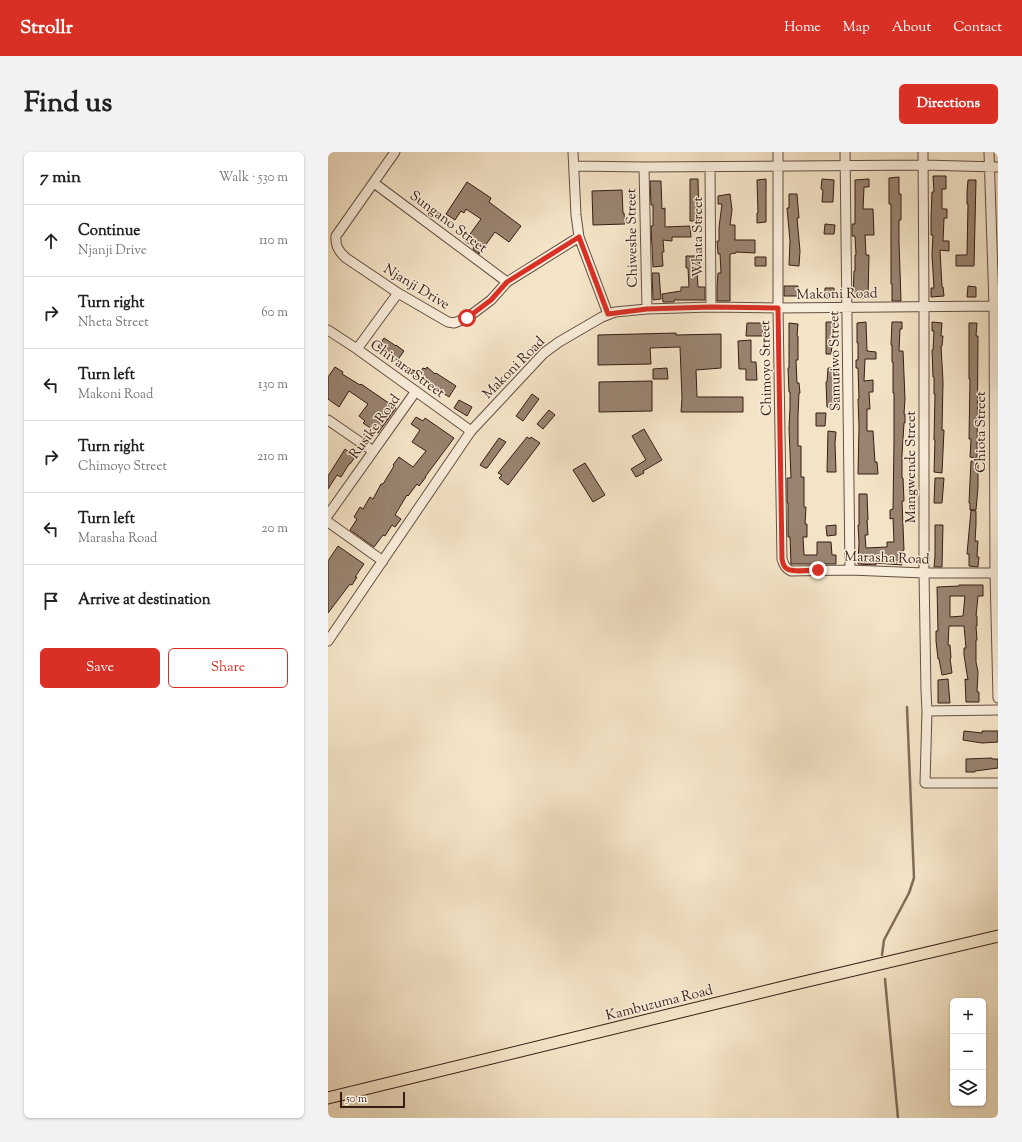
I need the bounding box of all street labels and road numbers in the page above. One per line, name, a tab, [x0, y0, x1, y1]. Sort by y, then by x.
street label: Sungano Street	[405, 187, 491, 259]
street label: Chiweshe Street	[622, 188, 644, 288]
street label: Whata Street	[689, 197, 709, 277]
street label: Njanji Drive	[379, 260, 453, 315]
street label: Makoni Road	[796, 284, 878, 306]
street label: Samuriwo Street	[825, 310, 847, 411]
street label: Chimoyo Street	[756, 320, 778, 416]
street label: Makoni Road	[479, 333, 550, 404]
street label: Chivara Street	[365, 336, 448, 404]
street label: Rusike Road	[345, 391, 406, 464]
street label: Chiota Street	[972, 391, 992, 473]
street label: Mangwende Street	[902, 411, 922, 523]
street label: Marasha Road	[844, 548, 930, 570]
street label: Kambuzuma Road	[604, 981, 715, 1027]

